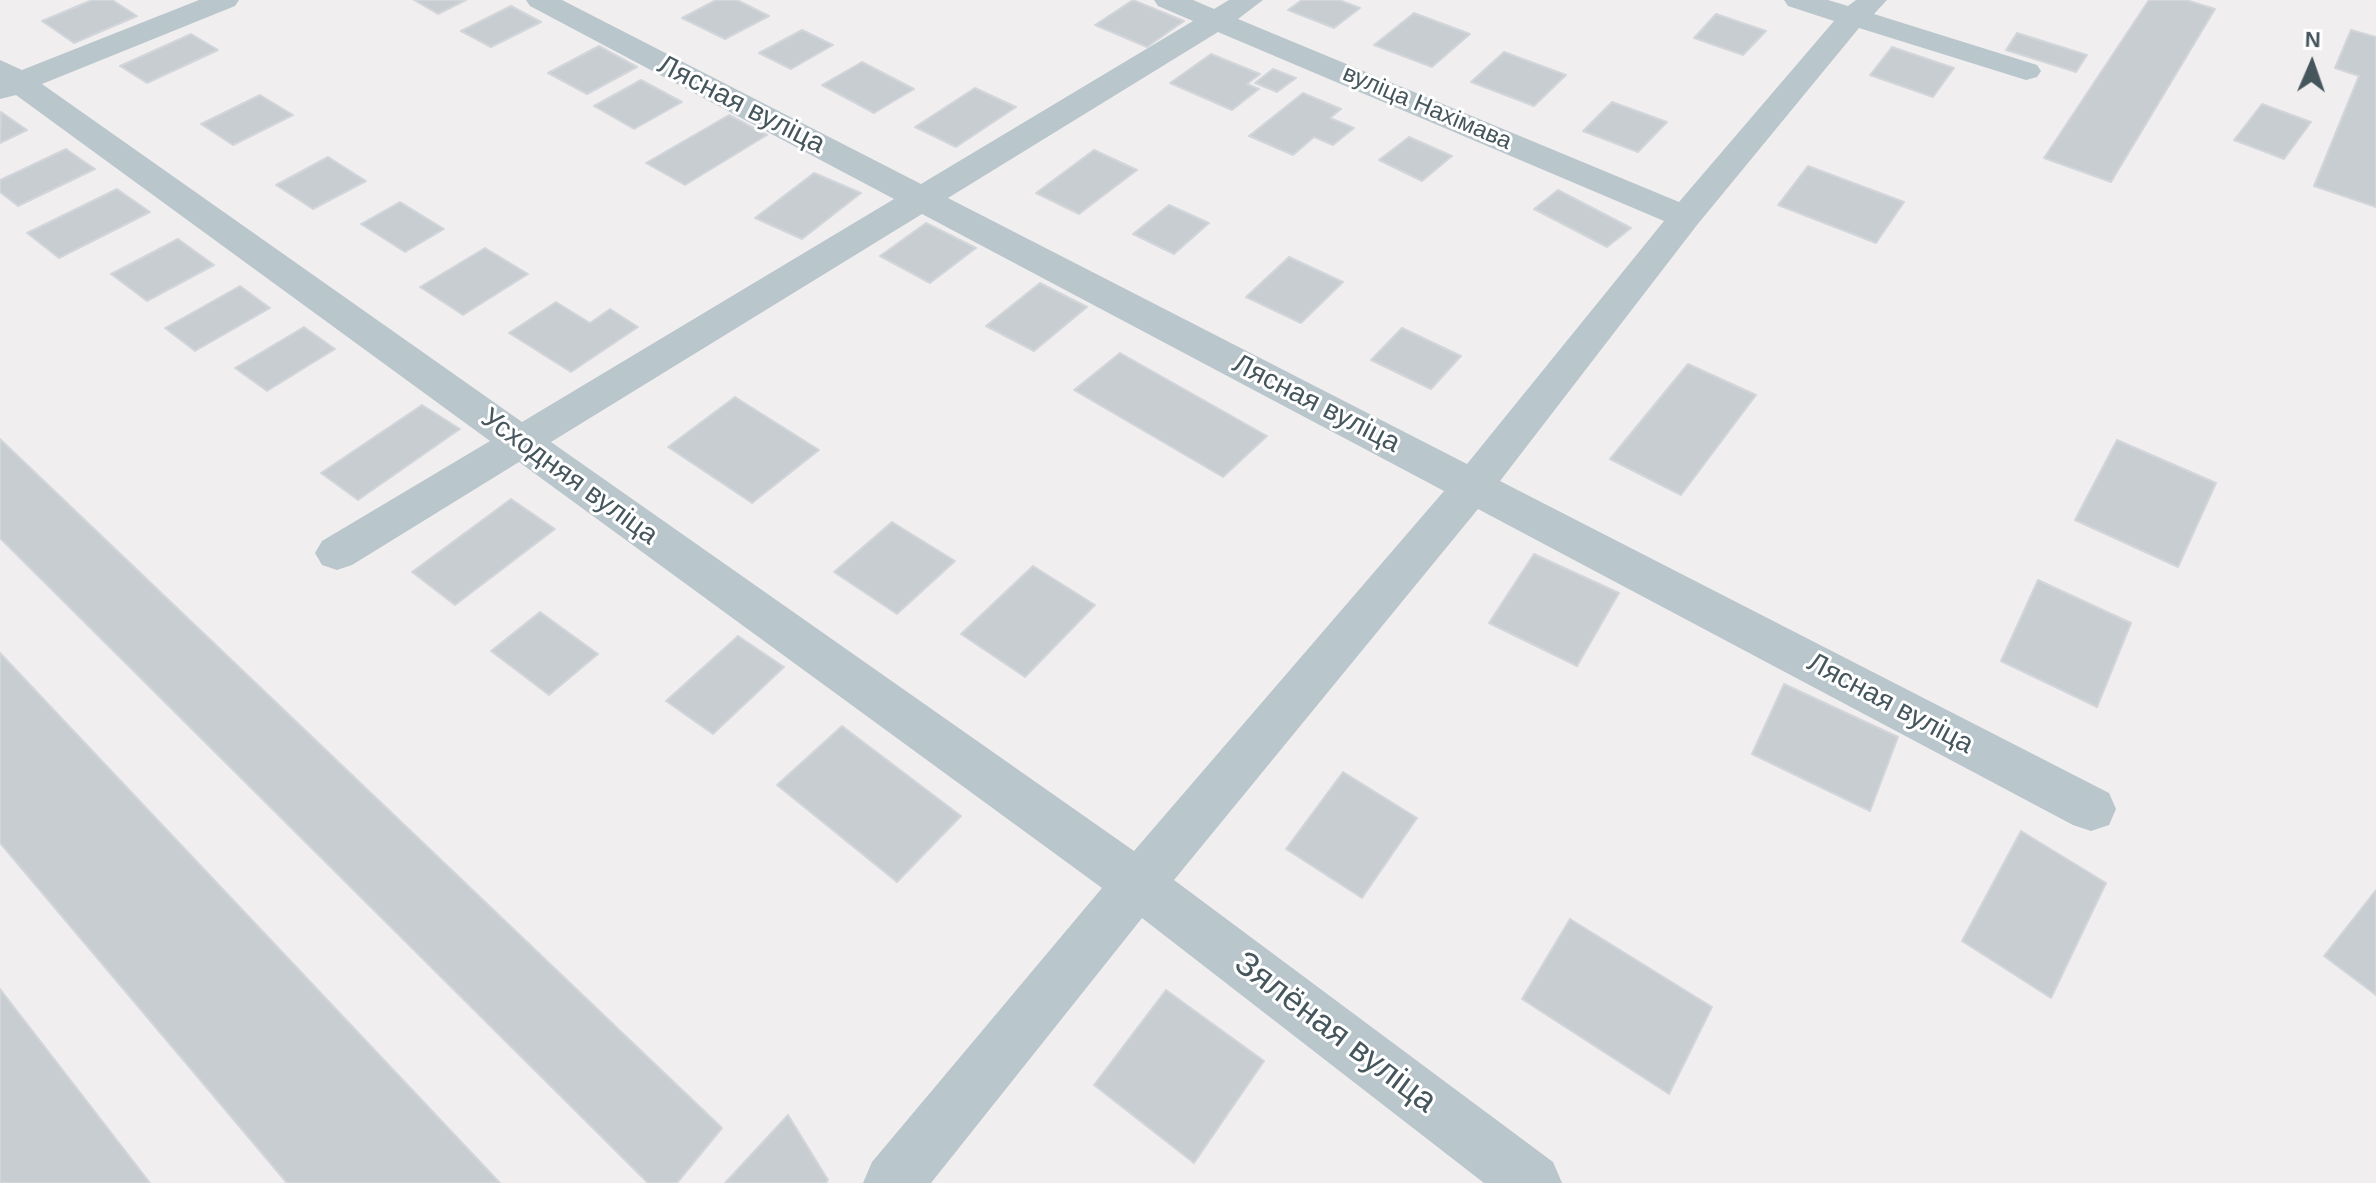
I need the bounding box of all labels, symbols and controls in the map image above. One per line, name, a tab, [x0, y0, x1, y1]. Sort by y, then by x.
north arrow	[2272, 24, 2352, 104]
text: N	[2304, 27, 2321, 52]
street label: Лясная вуліца	[652, 48, 830, 162]
street label: вуліца Нахімава	[1338, 59, 1516, 157]
street label: Лясная вуліца	[1227, 347, 1405, 461]
street label: Усходняя вуліца	[474, 402, 664, 552]
street label: Лясная вуліца	[1801, 646, 1979, 762]
street label: Зялёная вуліца	[1226, 944, 1444, 1122]

